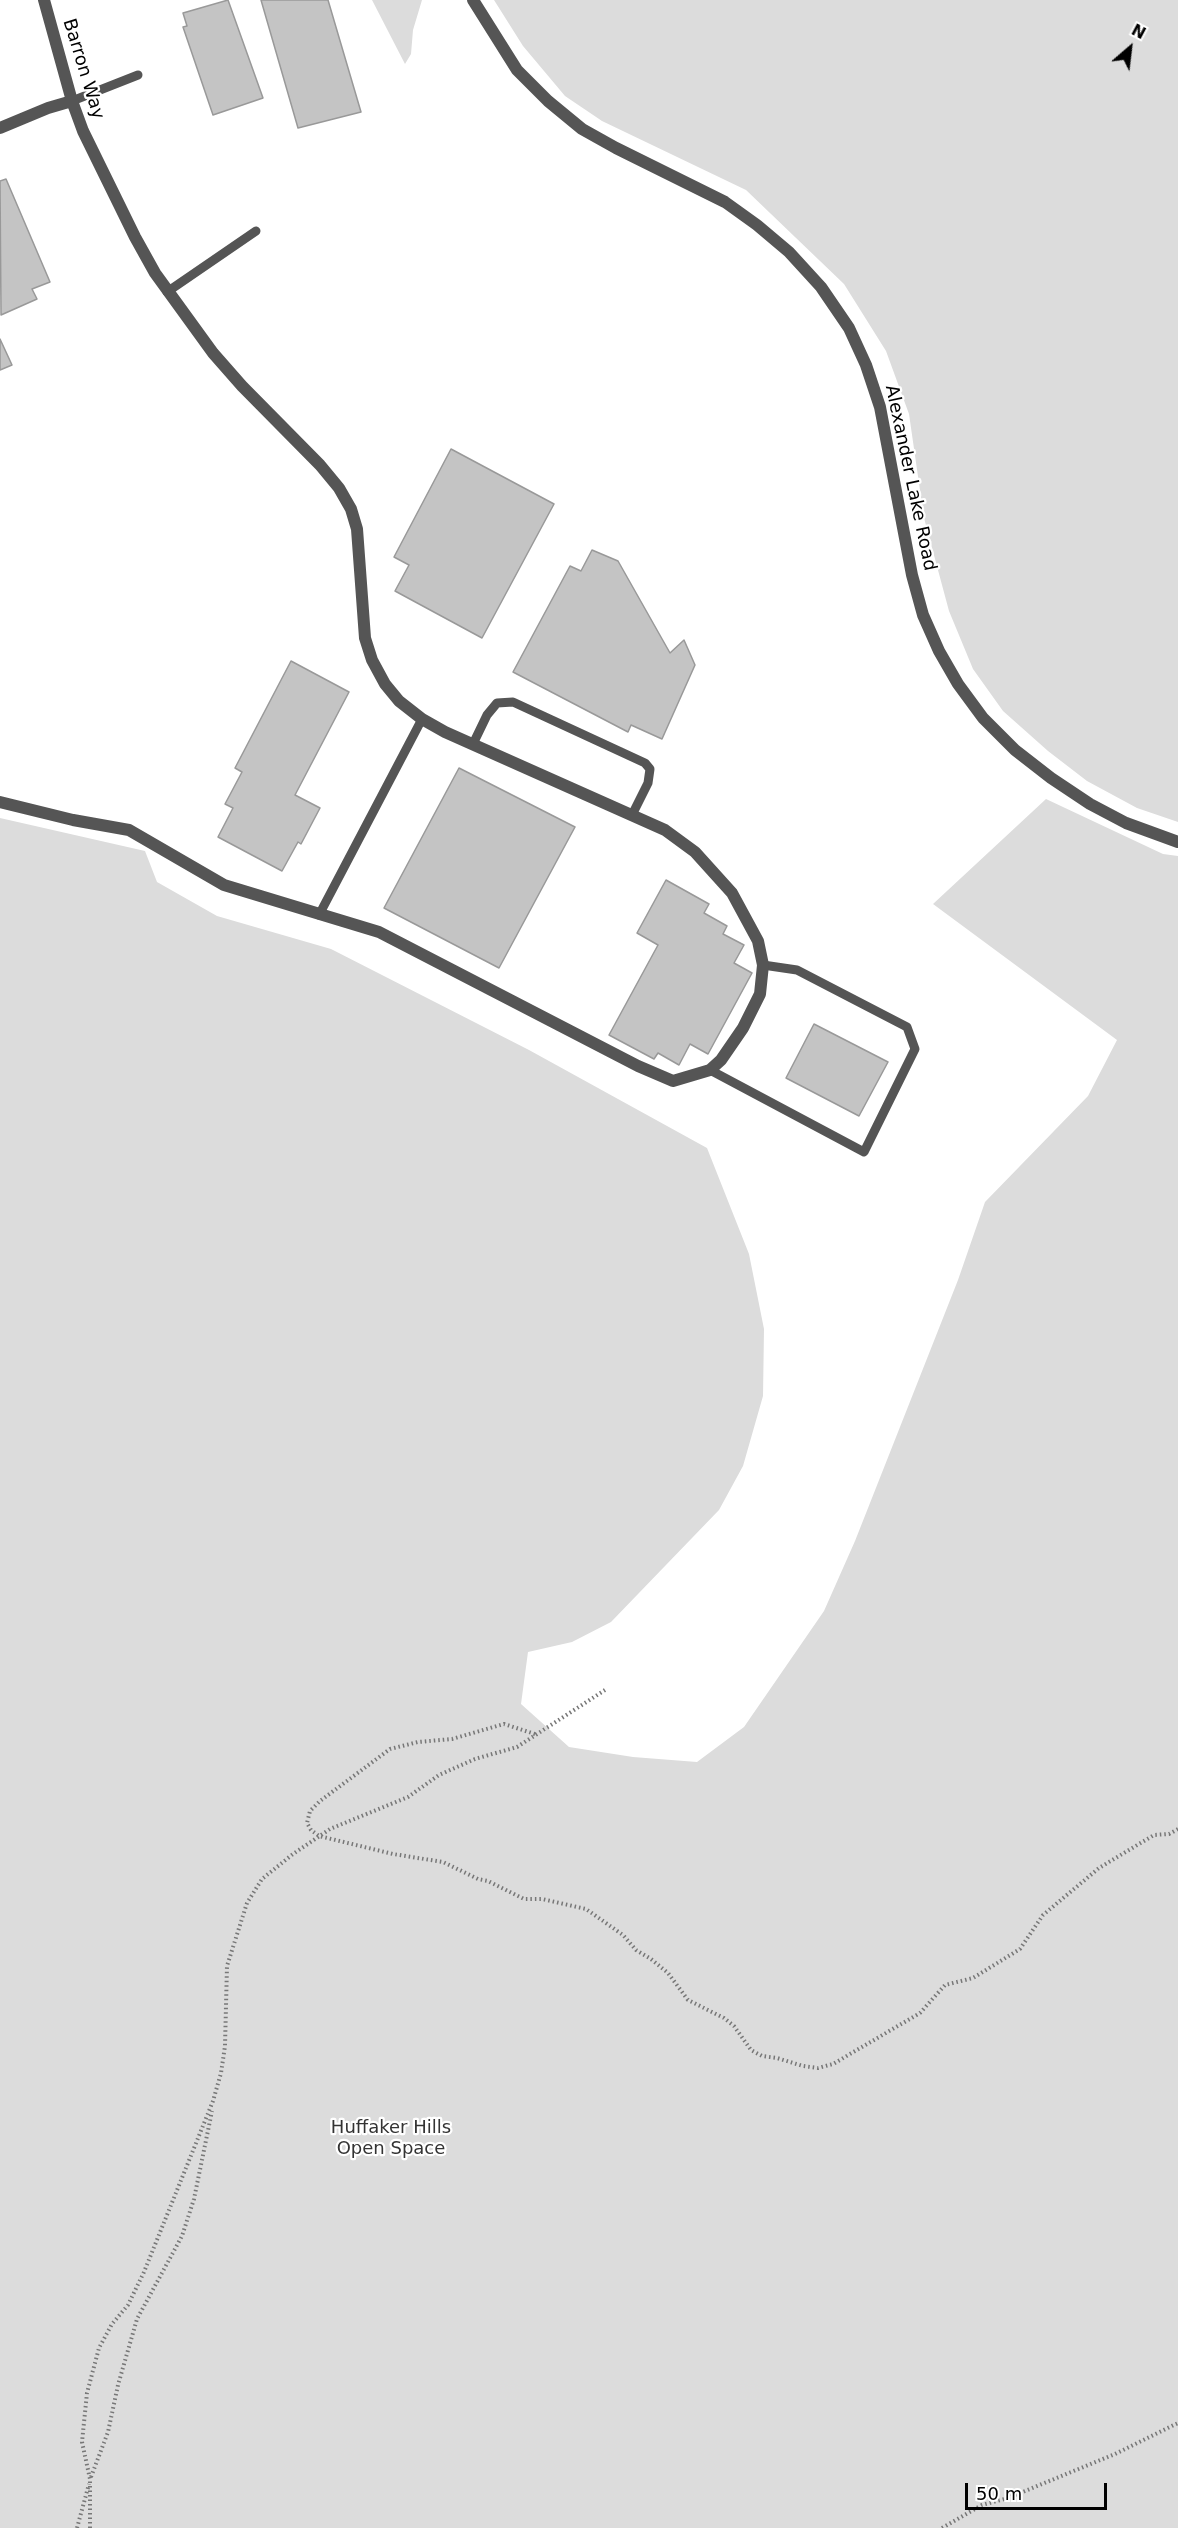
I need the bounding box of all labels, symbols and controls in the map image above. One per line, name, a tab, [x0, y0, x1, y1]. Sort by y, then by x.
street label: Barron Way	[57, 16, 109, 122]
north arrow	[1100, 18, 1160, 78]
text: N	[1128, 20, 1149, 43]
street label: Alexander Lake Road	[880, 383, 940, 573]
park label: Huffaker Hills Open Space	[331, 2117, 451, 2160]
scale bar	[968, 2471, 1110, 2509]
text: 50 m	[976, 2483, 1022, 2504]

